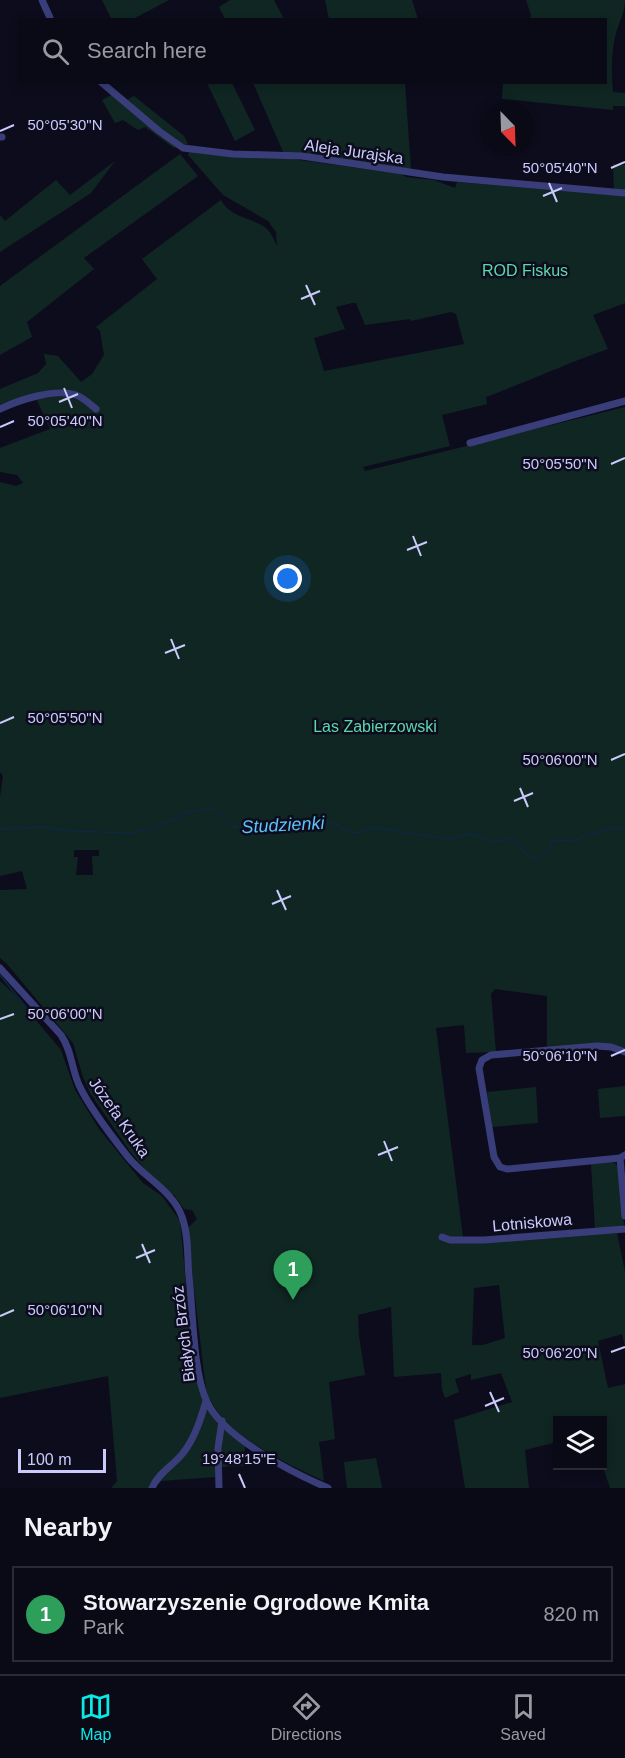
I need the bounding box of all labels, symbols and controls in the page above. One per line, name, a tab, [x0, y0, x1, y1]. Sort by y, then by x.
search box	[18, 18, 607, 84]
icon: search	[39, 35, 72, 68]
text: Search here	[87, 38, 207, 63]
north arrow	[481, 102, 535, 156]
text: 50°05'30"N	[27, 116, 103, 133]
street label: Aleja Jurajska	[303, 136, 405, 167]
text: 50°05'40"N	[522, 159, 598, 176]
park label: ROD Fiskus	[482, 262, 568, 279]
text: 50°05'40"N	[27, 412, 103, 429]
text: 50°05'50"N	[522, 455, 598, 472]
your location	[273, 564, 302, 593]
text: 50°05'50"N	[27, 709, 103, 726]
park label: Las Zabierzowski	[313, 718, 437, 735]
text: 50°06'00"N	[522, 751, 598, 768]
water label: Studzienki	[241, 813, 326, 837]
text: 50°06'00"N	[27, 1005, 103, 1022]
text: 50°06'10"N	[522, 1047, 598, 1064]
street label: Józefa Kruka	[86, 1074, 153, 1160]
street label: Lotniskowa	[491, 1211, 573, 1234]
pin: 1	[274, 1250, 312, 1300]
street label: Białych Brzóz	[169, 1285, 198, 1383]
text: 50°06'10"N	[27, 1301, 103, 1318]
text: 50°06'20"N	[522, 1344, 598, 1361]
map controls	[553, 1416, 607, 1470]
button: layers	[553, 1416, 607, 1470]
scale bar	[18, 1446, 106, 1474]
text: 19°48'15"E	[202, 1450, 276, 1467]
text: 100 m	[27, 1451, 71, 1468]
text: Nearby	[24, 1512, 112, 1542]
text: Stowarzyszenie Ogrodowe Kmita	[83, 1590, 429, 1615]
text: 1	[40, 1603, 51, 1625]
text: 820 m	[543, 1603, 599, 1625]
text: Park	[83, 1616, 124, 1638]
tab: Map	[79, 1690, 112, 1744]
tab: Directions	[271, 1690, 342, 1744]
tab: Saved	[500, 1690, 546, 1744]

